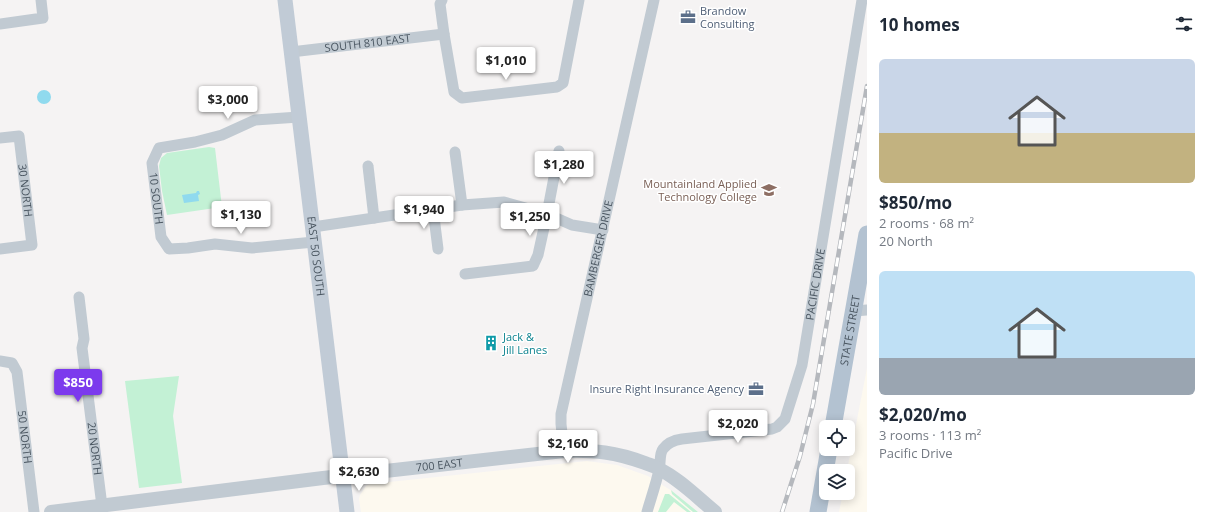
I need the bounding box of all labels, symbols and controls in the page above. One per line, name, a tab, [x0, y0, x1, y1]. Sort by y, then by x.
place label: Brandow Consulting	[700, 3, 755, 31]
office icon: Brandow Consulting	[679, 8, 697, 26]
text: 10 homes	[879, 13, 960, 36]
icon: filters	[1173, 13, 1195, 35]
street label: SOUTH 810 EAST	[324, 30, 411, 55]
pin: $1,010	[473, 47, 539, 81]
text: $1,010	[486, 51, 526, 69]
icon: home	[1001, 85, 1073, 157]
pin: $3,000	[195, 86, 261, 120]
text: $3,000	[208, 90, 248, 108]
pin: $1,280	[531, 151, 597, 185]
text: $1,280	[544, 155, 584, 173]
street label: 30 NORTH	[15, 163, 37, 218]
street label: 10 SOUTH	[146, 172, 167, 225]
place label: Mountainland Applied Technology College	[643, 176, 757, 204]
school or university icon: Mountainland Applied Technology College	[760, 181, 778, 199]
text: $850/mo	[879, 191, 952, 214]
pin: $1,940	[391, 196, 457, 230]
street label: BAMBERGER DRIVE	[580, 199, 616, 298]
text: $1,940	[404, 200, 444, 218]
pin: $1,130	[208, 201, 274, 235]
pin: $1,250	[497, 203, 563, 237]
text: $1,130	[221, 205, 261, 223]
text: $1,250	[510, 207, 550, 225]
text: 2 rooms · 68 m²	[879, 214, 974, 232]
street label: EAST 50 SOUTH	[304, 215, 329, 297]
text: 20 North	[879, 232, 933, 250]
street label: PACIFIC DRIVE	[801, 247, 828, 321]
street label: STATE STREET	[836, 294, 863, 367]
icon: home	[1001, 297, 1073, 369]
place label: Jack & Jill Lanes	[502, 329, 547, 357]
building icon: Jack & Jill Lanes	[482, 334, 500, 352]
pin: $850	[54, 369, 102, 403]
text: $850	[63, 373, 93, 391]
office icon: Insure Right Insurance Agency	[747, 380, 765, 398]
place label: Insure Right Insurance Agency	[590, 381, 744, 396]
text: $2,020/mo	[879, 403, 967, 426]
street label: 50 NORTH	[15, 410, 36, 464]
pin: $2,020	[705, 410, 771, 444]
text: $2,020	[718, 414, 758, 432]
map controls	[819, 420, 855, 500]
button: locate	[819, 420, 855, 456]
street label: 20 NORTH	[84, 421, 106, 476]
text: 3 rooms · 113 m²	[879, 426, 981, 444]
pin: $2,160	[535, 430, 601, 464]
text: $2,160	[548, 434, 588, 452]
text: Pacific Drive	[879, 444, 953, 462]
street label: 700 EAST	[415, 454, 463, 475]
pin: $2,630	[326, 458, 392, 492]
text: $2,630	[339, 462, 379, 480]
button: layers	[819, 464, 855, 500]

